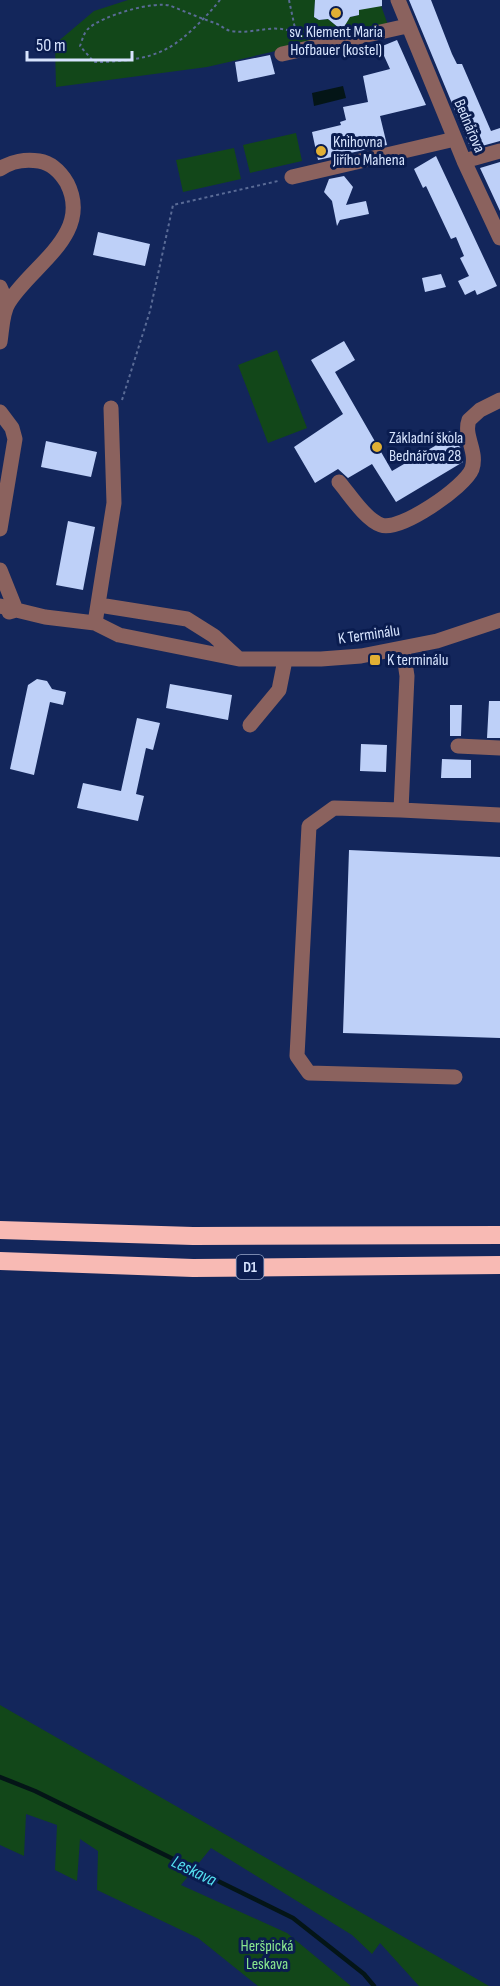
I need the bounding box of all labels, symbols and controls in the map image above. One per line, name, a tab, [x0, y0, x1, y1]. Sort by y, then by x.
marker: sv. Klement Maria Hofbauer (kostel)	[329, 6, 343, 20]
place label: sv. Klement Maria Hofbauer (kostel)	[289, 23, 383, 60]
scale bar	[27, 24, 132, 62]
text: 50 m	[36, 35, 66, 56]
street label: Bednářova	[449, 96, 489, 156]
place label: Knihovna Jiřího Mahena	[332, 133, 405, 170]
marker: Knihovna Jiřího Mahena	[314, 144, 328, 158]
place label: Základní škola Bednářova 28	[389, 429, 463, 466]
marker: Základní škola Bednářova 28	[370, 440, 384, 454]
street label: K Terminálu	[337, 621, 401, 649]
place label: K terminálu	[387, 651, 448, 670]
marker: K terminálu	[368, 653, 382, 667]
road number: D1	[236, 1255, 264, 1279]
water label: Leskava	[168, 1851, 220, 1891]
park label: Heršpická Leskava	[241, 1937, 293, 1974]

